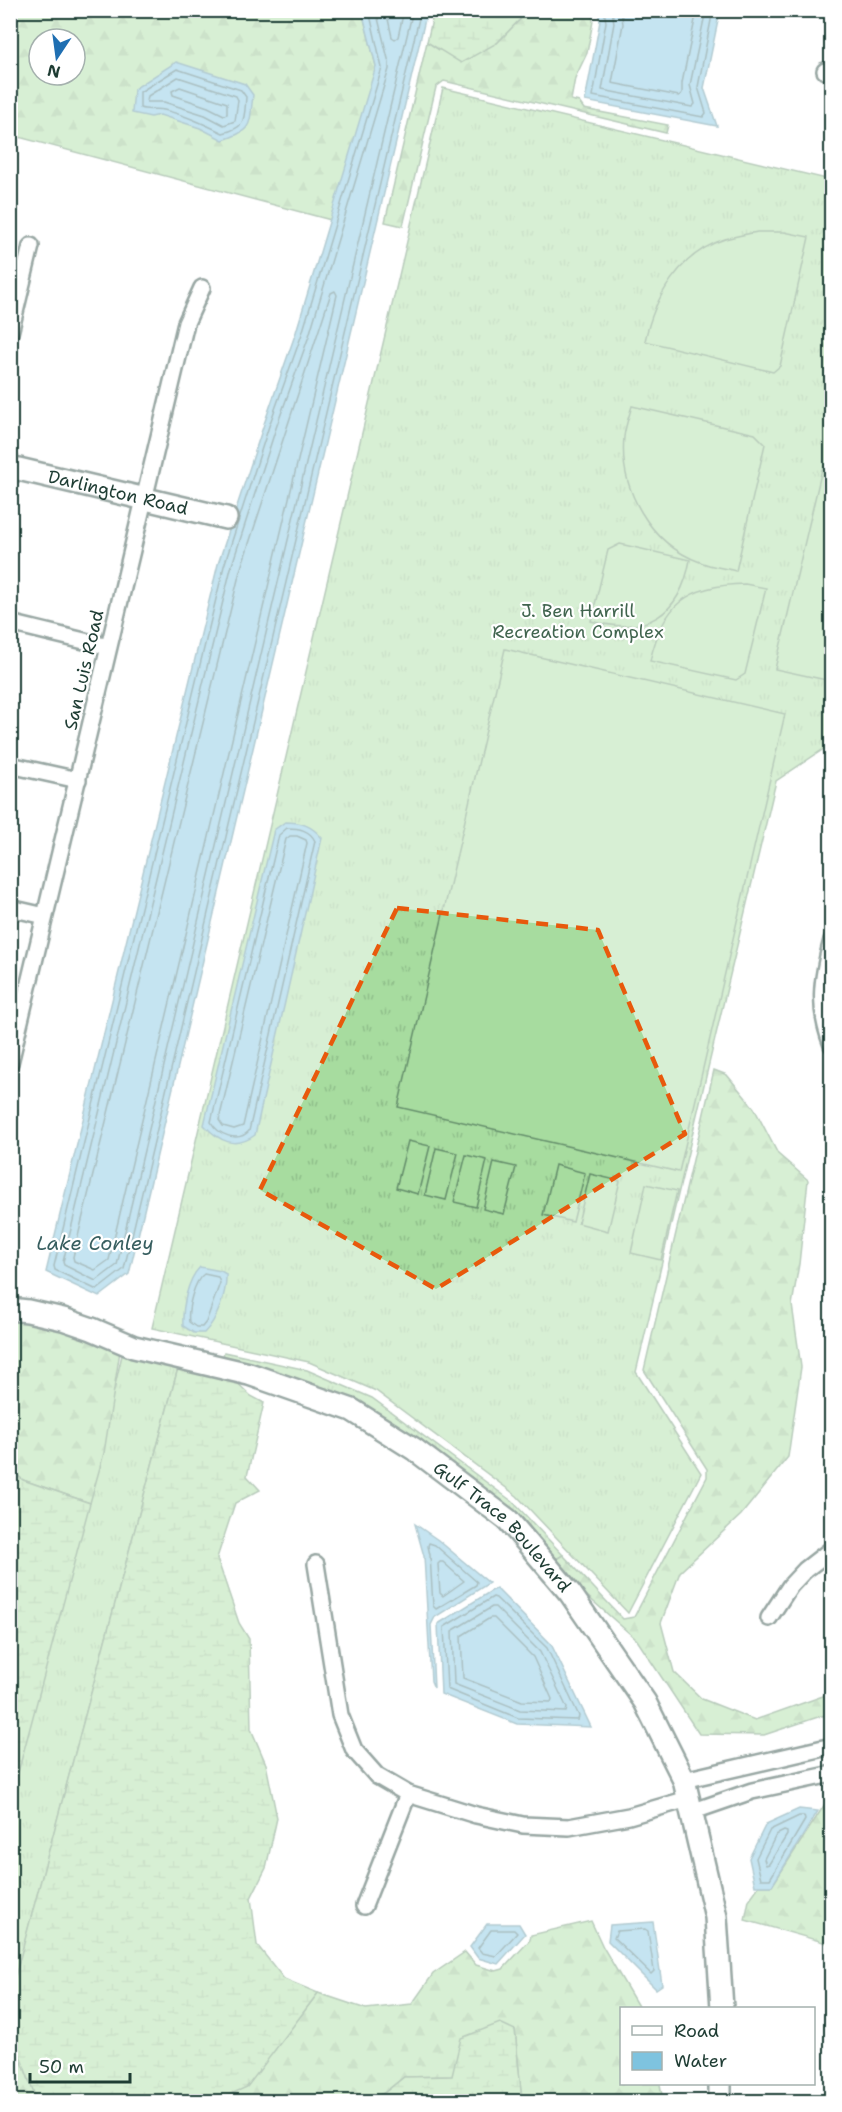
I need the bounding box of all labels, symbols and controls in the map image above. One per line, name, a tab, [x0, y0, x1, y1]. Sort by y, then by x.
north arrow	[27, 27, 87, 87]
text: N	[45, 59, 62, 83]
street label: Darlington Road	[46, 464, 190, 521]
park label: J. Ben Harrill Recreation Complex	[492, 599, 664, 644]
street label: San Luis Road	[59, 608, 109, 732]
water label: Lake Conley	[36, 1230, 154, 1256]
street label: Gulf Trace Boulevard	[428, 1456, 576, 1597]
legend	[620, 2007, 815, 2085]
text: Road	[674, 2019, 719, 2043]
scale bar	[30, 2046, 130, 2084]
text: Water	[674, 2049, 727, 2073]
text: 50 m	[39, 2055, 84, 2079]

